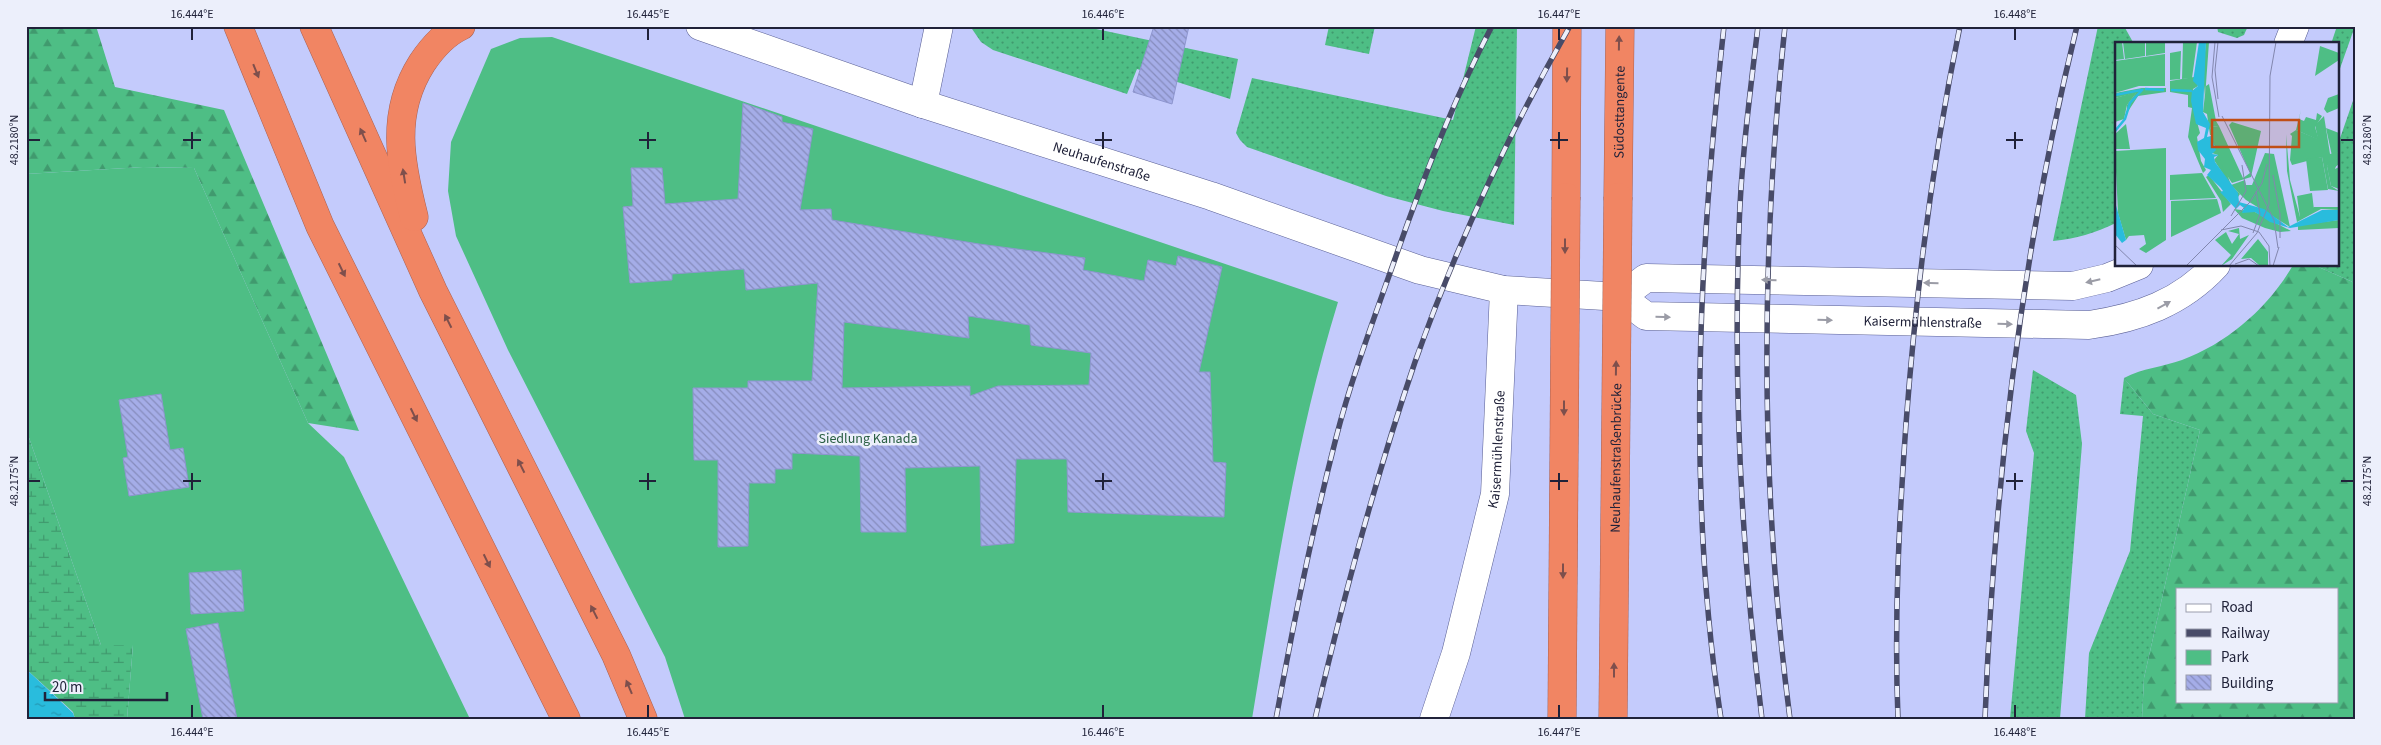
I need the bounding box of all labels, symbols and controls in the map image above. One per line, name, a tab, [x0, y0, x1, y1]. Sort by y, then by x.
text: 16.444°E	[170, 6, 214, 23]
text: 16.445°E	[626, 6, 670, 23]
text: 16.446°E	[1081, 6, 1125, 23]
text: 16.447°E	[1537, 6, 1581, 23]
text: 16.448°E	[1993, 6, 2037, 23]
one-way arrow	[1615, 35, 1623, 51]
inset map	[2115, 42, 2338, 266]
one-way arrow	[253, 64, 261, 78]
street label: Südosttangente	[1609, 66, 1631, 158]
one-way arrow	[1563, 67, 1571, 83]
text: 48.2180°N	[6, 115, 23, 165]
text: 48.2180°N	[2359, 115, 2376, 165]
one-way arrow	[359, 128, 367, 142]
street label: Neuhaufenstraße	[1050, 137, 1153, 187]
one-way arrow	[400, 168, 408, 184]
one-way arrow	[1561, 238, 1569, 254]
one-way arrow	[338, 263, 346, 277]
one-way arrow	[1760, 276, 1776, 284]
one-way arrow	[2085, 277, 2101, 285]
one-way arrow	[1923, 279, 1939, 287]
one-way arrow	[2157, 300, 2171, 309]
street label: Kaisermühlenstraße	[1863, 311, 1982, 334]
one-way arrow	[1655, 313, 1671, 321]
one-way arrow	[444, 314, 452, 328]
one-way arrow	[1817, 316, 1833, 324]
one-way arrow	[1997, 320, 2013, 328]
one-way arrow	[1612, 359, 1620, 375]
street label: Neuhaufenstraßenbrücke	[1606, 383, 1627, 533]
street label: Kaisermühlenstraße	[1483, 390, 1511, 511]
one-way arrow	[1560, 401, 1568, 417]
one-way arrow	[410, 408, 418, 423]
park label: Siedlung Kanada	[818, 429, 918, 449]
text: 48.2175°N	[6, 456, 23, 506]
text: 48.2175°N	[2359, 456, 2376, 506]
one-way arrow	[517, 459, 525, 474]
one-way arrow	[483, 554, 491, 568]
one-way arrow	[1559, 563, 1567, 579]
legend	[2176, 588, 2338, 702]
text: Road	[2221, 597, 2253, 618]
one-way arrow	[590, 604, 598, 619]
text: Railway	[2221, 623, 2270, 644]
text: Park	[2221, 647, 2250, 668]
one-way arrow	[1610, 662, 1618, 678]
scale bar	[45, 670, 168, 702]
text: Building	[2221, 673, 2274, 694]
text: 20 m	[52, 677, 82, 698]
one-way arrow	[625, 680, 633, 694]
text: 16.444°E	[170, 724, 214, 741]
text: 16.445°E	[626, 724, 670, 741]
text: 16.446°E	[1081, 724, 1125, 741]
text: 16.447°E	[1537, 724, 1581, 741]
text: 16.448°E	[1993, 724, 2037, 741]

